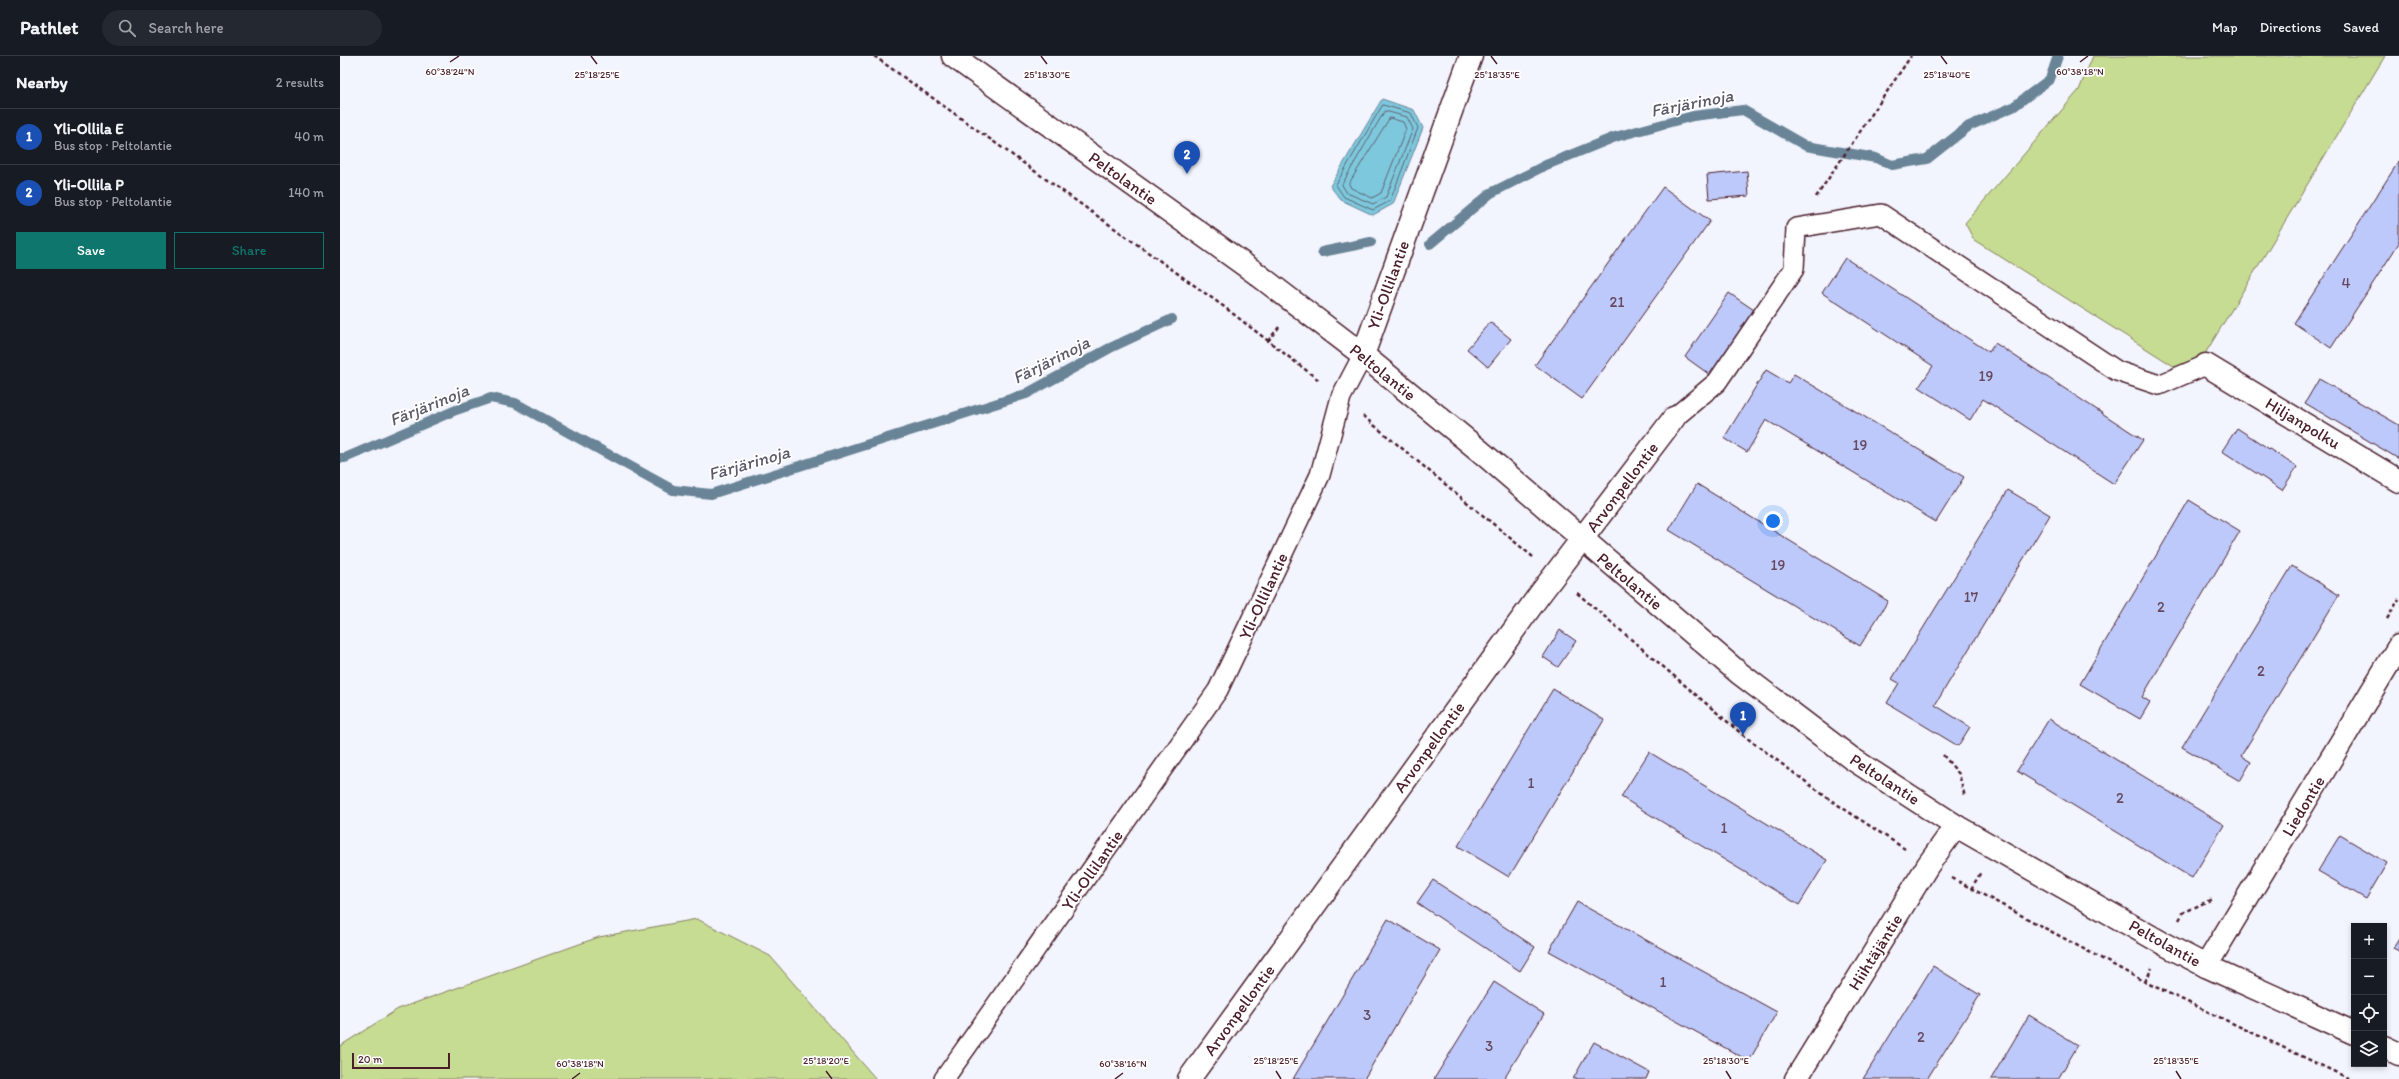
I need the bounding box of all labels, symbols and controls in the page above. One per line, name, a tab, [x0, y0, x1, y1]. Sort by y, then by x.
search box	[102, 10, 382, 46]
text: Pathlet	[20, 16, 78, 39]
icon: search	[116, 17, 138, 39]
text: Search here	[148, 19, 224, 37]
text: Map	[2212, 19, 2238, 36]
text: Directions	[2260, 19, 2321, 36]
text: Saved	[2343, 19, 2379, 36]
text: 60°38'24"N	[426, 65, 475, 78]
text: 60°38'18"N	[2056, 65, 2104, 78]
text: 25°18'25"E	[574, 68, 620, 81]
text: 25°18'30"E	[1024, 68, 1071, 81]
text: 25°18'35"E	[1474, 68, 1520, 81]
text: 25°18'40"E	[1924, 68, 1971, 81]
text: Nearby	[16, 72, 68, 92]
text: 2 results	[276, 75, 324, 90]
water label: Färjärinoja	[1649, 84, 1736, 122]
text: Yli-Ollila E	[54, 120, 124, 138]
text: 1	[26, 129, 32, 144]
text: 40 m	[294, 129, 324, 144]
text: Bus stop · Peltolantie	[54, 138, 172, 153]
pin: 2	[1174, 141, 1200, 174]
street label: Peltolantie	[1085, 147, 1161, 209]
text: Yli-Ollila P	[54, 176, 124, 194]
text: 2	[26, 185, 32, 200]
text: 140 m	[288, 185, 324, 200]
text: Bus stop · Peltolantie	[54, 194, 172, 209]
button: Save	[16, 232, 166, 269]
button: Share	[174, 232, 324, 269]
street label: Yli-Ollilantie	[1363, 238, 1413, 332]
house number: 4	[2341, 274, 2351, 292]
house number: 21	[1610, 293, 1624, 311]
water label: Färjärinoja	[1009, 331, 1094, 389]
street label: Peltolantie	[1346, 339, 1420, 405]
house number: 19	[1979, 367, 1994, 385]
water label: Färjärinoja	[386, 379, 473, 431]
street label: Hiljanpolku	[2262, 393, 2345, 453]
house number: 19	[1853, 436, 1868, 454]
street label: Arvonpellontie	[1582, 438, 1662, 536]
water label: Färjärinoja	[706, 441, 793, 485]
your location	[1763, 511, 1783, 531]
street label: Peltolantie	[1593, 548, 1667, 614]
street label: Yli-Ollilantie	[1234, 549, 1292, 643]
house number: 19	[1771, 556, 1786, 574]
house number: 17	[1964, 588, 1979, 606]
house number: 2	[2157, 598, 2165, 616]
house number: 2	[2257, 662, 2265, 680]
street label: Arvonpellontie	[1389, 698, 1469, 796]
pin: 1	[1730, 702, 1756, 735]
street label: Peltolantie	[1846, 749, 1924, 809]
street label: Liedontie	[2277, 772, 2329, 840]
house number: 1	[1528, 774, 1535, 792]
house number: 2	[2116, 789, 2124, 807]
house number: 1	[1721, 819, 1728, 837]
street label: Yli-Ollilantie	[1057, 826, 1127, 914]
street label: Hiihtäjäntie	[1844, 910, 1906, 994]
street label: Peltolantie	[2126, 915, 2204, 971]
map controls	[2351, 923, 2387, 1067]
button: +	[2351, 923, 2387, 959]
button: −	[2351, 959, 2387, 995]
street label: Arvonpellontie	[1199, 961, 1279, 1059]
house number: 1	[1660, 973, 1667, 991]
button: locate	[2351, 995, 2387, 1031]
house number: 3	[1363, 1006, 1371, 1024]
house number: 2	[1917, 1028, 1925, 1046]
button: layers	[2351, 1031, 2387, 1067]
house number: 3	[1485, 1037, 1493, 1055]
scale bar	[352, 1051, 450, 1070]
text: 20 m	[358, 1053, 382, 1066]
text: 25°18'20"E	[803, 1054, 849, 1067]
text: 25°18'25"E	[1253, 1054, 1299, 1067]
text: 25°18'30"E	[1703, 1054, 1750, 1067]
text: 25°18'35"E	[2153, 1054, 2199, 1067]
text: 60°38'18"N	[556, 1057, 604, 1070]
text: 60°38'16"N	[1099, 1057, 1147, 1070]

